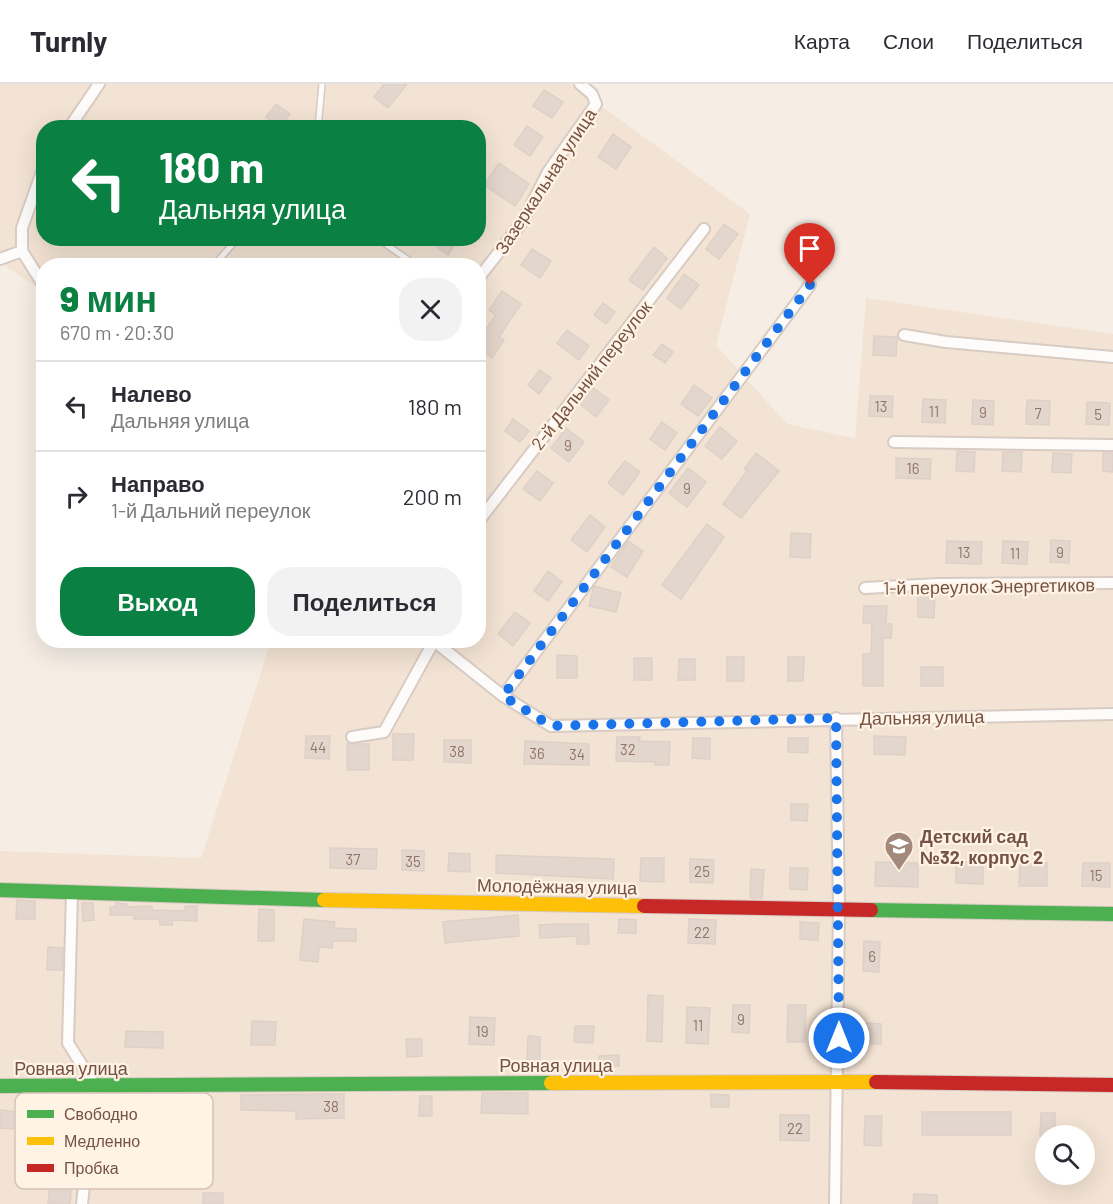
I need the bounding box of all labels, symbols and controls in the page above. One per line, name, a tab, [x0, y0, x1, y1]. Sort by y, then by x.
text: Turnly	[30, 24, 107, 58]
text: Карта	[794, 28, 850, 53]
text: Слои	[883, 28, 934, 53]
text: Поделиться	[967, 28, 1083, 53]
street label: Зазеркальная улица	[490, 103, 601, 258]
text: 180 m	[159, 141, 264, 191]
icon: left	[60, 144, 138, 222]
text: Дальняя улица	[159, 192, 346, 224]
pin	[784, 223, 835, 285]
icon: arrive	[793, 232, 826, 265]
text: 9 мин	[60, 276, 157, 319]
button: close	[399, 278, 462, 341]
street label: 2-й Дальний переулок	[526, 296, 656, 454]
text: 670 m · 20:30	[60, 320, 174, 344]
text: Налево	[111, 380, 192, 406]
icon: left	[60, 390, 93, 423]
text: 180 m	[408, 393, 462, 419]
house number: 13	[875, 397, 887, 415]
house number: 11	[929, 402, 939, 420]
house number: 9	[979, 403, 987, 421]
house number: 7	[1034, 404, 1042, 422]
house number: 5	[1094, 405, 1102, 423]
text: Дальняя улица	[111, 408, 249, 432]
house number: 9	[564, 436, 572, 454]
house number: 16	[907, 459, 919, 477]
text: Направо	[111, 470, 205, 496]
house number: 9	[683, 479, 691, 497]
icon: right	[60, 480, 93, 513]
text: 200 m	[403, 483, 462, 509]
text: 1-й Дальний переулок	[111, 498, 311, 522]
house number: 13	[958, 543, 970, 561]
house number: 9	[1056, 543, 1064, 561]
house number: 11	[1010, 544, 1020, 562]
button: Выход	[60, 567, 255, 636]
button: Поделиться	[267, 567, 462, 636]
street label: 1-й переулок Энергетиков	[883, 573, 1095, 599]
street label: Дальняя улица	[860, 705, 985, 729]
house number: 44	[310, 738, 326, 756]
house number: 32	[620, 740, 636, 758]
house number: 38	[449, 742, 465, 760]
house number: 36	[529, 744, 545, 762]
house number: 34	[569, 745, 585, 763]
place label: Детский сад №32, корпус 2	[920, 825, 1043, 868]
school or university icon: Детский сад №32, корпус 2	[883, 830, 915, 872]
house number: 37	[346, 850, 360, 868]
house number: 35	[405, 852, 421, 870]
house number: 25	[694, 862, 710, 880]
house number: 15	[1090, 866, 1102, 884]
street label: Молодёжная улица	[477, 874, 638, 898]
house number: 22	[694, 923, 710, 941]
house number: 6	[868, 947, 876, 965]
position arrow	[807, 1006, 871, 1070]
house number: 9	[737, 1010, 745, 1028]
house number: 11	[693, 1016, 703, 1034]
house number: 19	[475, 1022, 489, 1040]
street label: Ровная улица	[499, 1054, 614, 1076]
street label: Ровная улица	[14, 1057, 129, 1079]
legend	[15, 1093, 213, 1189]
house number: 38	[323, 1097, 339, 1115]
text: Свободно	[64, 1104, 138, 1123]
house number: 22	[787, 1119, 803, 1137]
map controls	[1035, 1125, 1095, 1185]
button: search	[1035, 1125, 1095, 1185]
text: Медленно	[64, 1131, 140, 1150]
text: Пробка	[64, 1158, 119, 1177]

